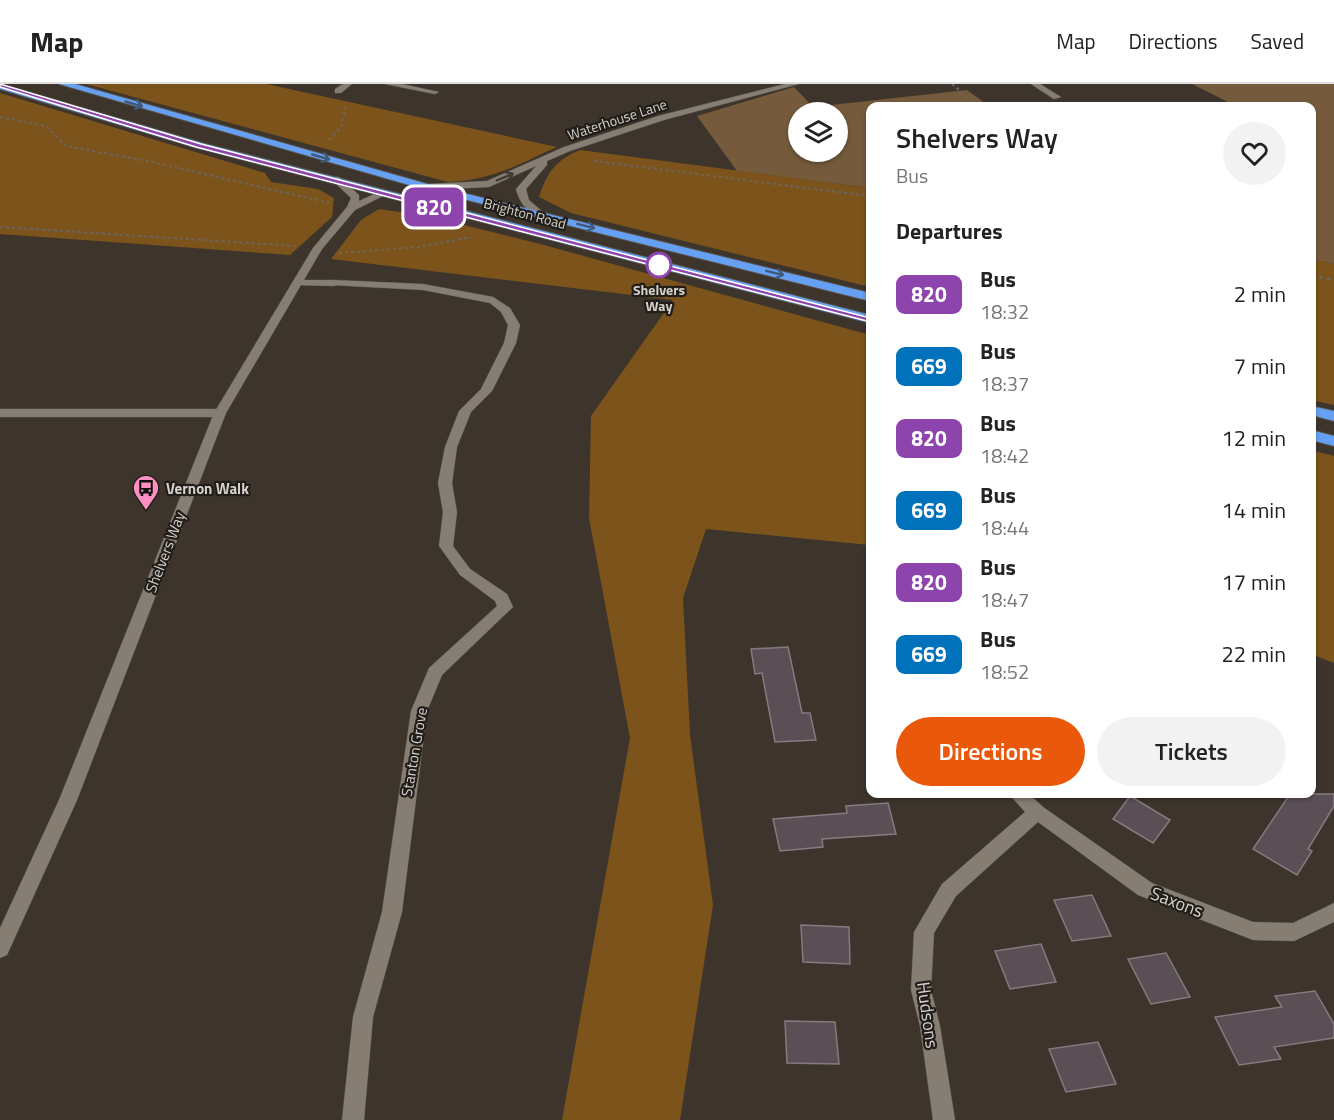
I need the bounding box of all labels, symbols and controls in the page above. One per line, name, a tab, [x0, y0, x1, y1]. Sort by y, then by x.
text: Map	[30, 20, 84, 63]
text: Map	[1056, 25, 1096, 57]
text: Directions	[1129, 25, 1218, 57]
text: Saved	[1251, 25, 1304, 57]
street label: Waterhouse Lane	[565, 93, 669, 145]
one-way arrow	[124, 99, 143, 110]
map controls	[788, 102, 848, 162]
button: layers	[788, 102, 848, 162]
text: Shelvers Way	[896, 116, 1058, 159]
button: heart	[1223, 122, 1286, 185]
one-way arrow	[311, 151, 330, 163]
text: Bus	[896, 160, 928, 191]
one-way arrow	[495, 171, 513, 183]
line badge: 820	[400, 188, 468, 226]
text: 820	[416, 191, 452, 223]
street label: Brighton Road	[482, 192, 568, 234]
text: Departures	[896, 214, 1003, 248]
one-way arrow	[576, 221, 595, 233]
marker: Shelvers Way	[646, 252, 672, 278]
text: Bus	[980, 262, 1016, 296]
one-way arrow	[765, 268, 784, 280]
text: 2 min	[1234, 277, 1286, 311]
text: 820	[911, 278, 947, 310]
place label: Shelvers Way	[633, 279, 685, 316]
text: 18:32	[980, 296, 1029, 327]
text: Bus	[980, 334, 1016, 368]
text: 7 min	[1234, 349, 1286, 383]
text: 669	[911, 350, 947, 382]
text: 18:37	[980, 368, 1029, 399]
text: Bus	[980, 406, 1016, 440]
text: 12 min	[1221, 421, 1286, 455]
text: 820	[911, 422, 947, 454]
text: 18:42	[980, 440, 1029, 471]
bus stop icon: Vernon Walk	[131, 473, 161, 511]
place label: Vernon Walk	[166, 477, 249, 500]
text: Bus	[980, 478, 1016, 512]
text: 14 min	[1221, 493, 1286, 527]
text: 669	[911, 494, 947, 526]
street label: Shelvers Way	[139, 508, 191, 596]
text: 18:44	[980, 512, 1029, 543]
text: Bus	[980, 550, 1016, 584]
text: 17 min	[1221, 565, 1286, 599]
text: 820	[911, 566, 947, 598]
text: 18:47	[980, 584, 1029, 615]
text: Bus	[980, 622, 1016, 656]
text: 22 min	[1221, 637, 1286, 671]
text: 669	[911, 638, 947, 670]
text: 18:52	[980, 656, 1029, 687]
street label: Stanton Grove	[395, 706, 433, 798]
button: Directions	[896, 717, 1085, 786]
button: Tickets	[1097, 717, 1286, 786]
street label: Saxons	[1147, 880, 1207, 924]
street label: Hudsons	[910, 980, 946, 1050]

